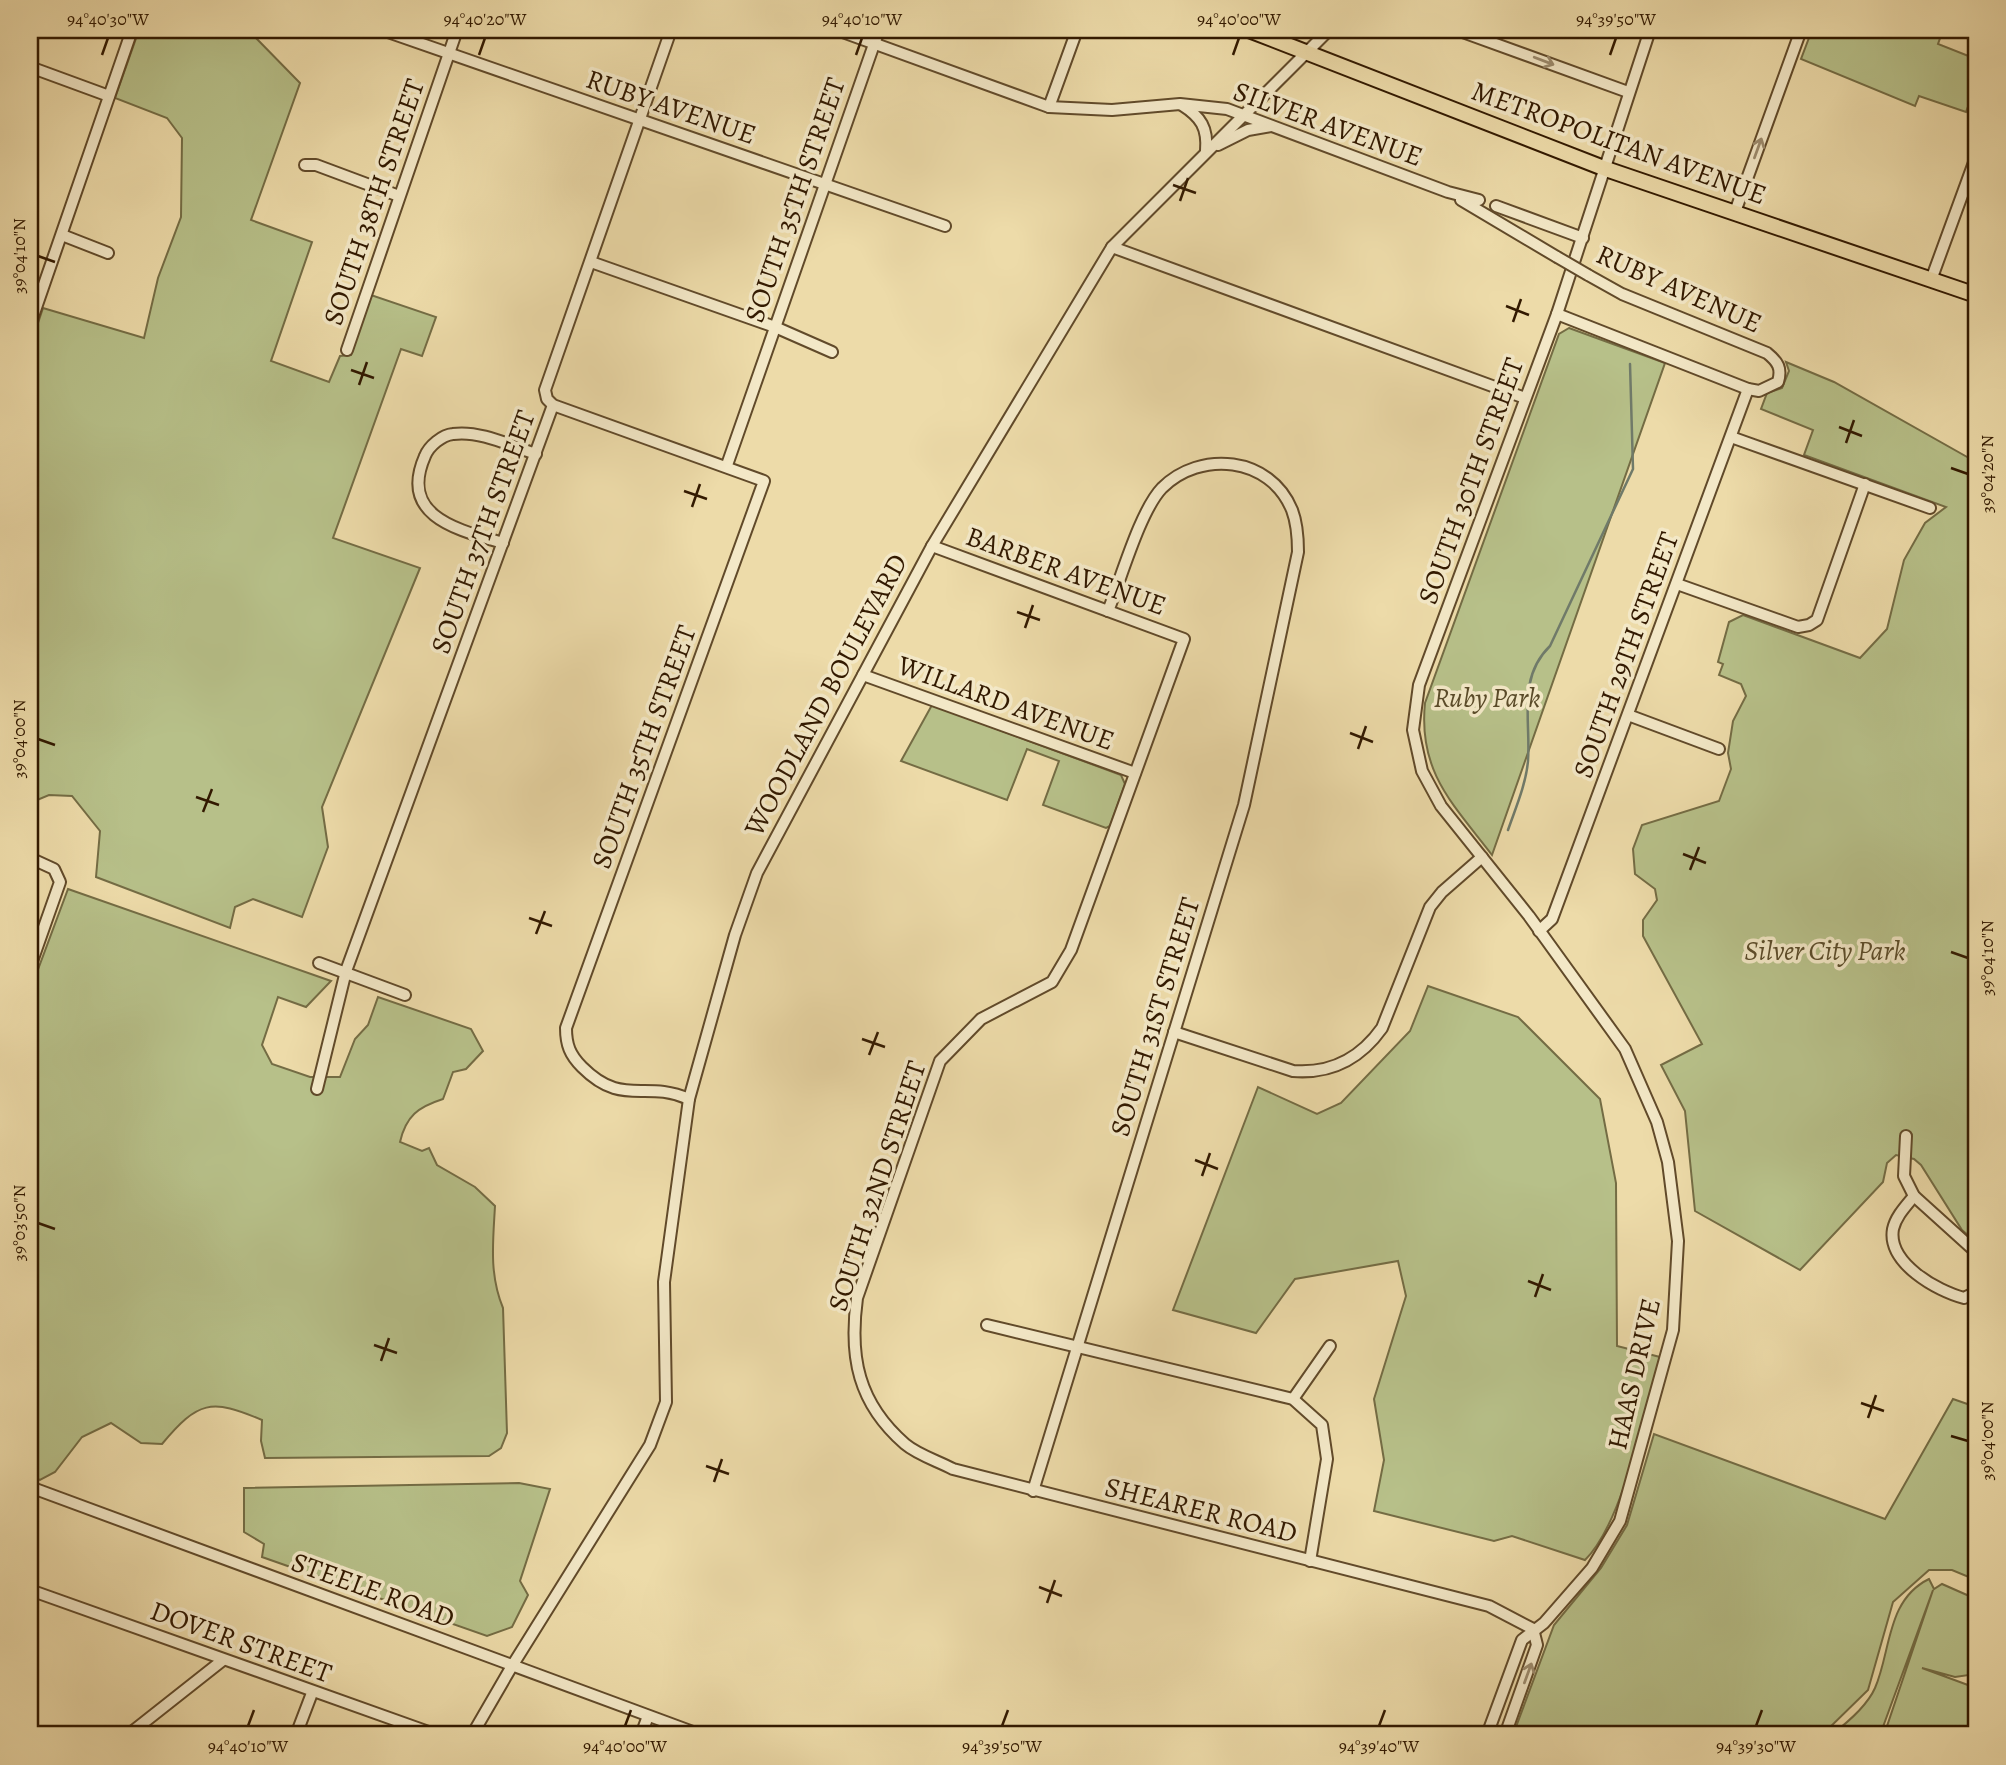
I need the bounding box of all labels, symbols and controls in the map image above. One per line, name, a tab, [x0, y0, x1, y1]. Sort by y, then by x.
text: 94°40'30"W	[67, 7, 149, 31]
text: 94°40'20"W	[444, 7, 527, 31]
text: 94°40'10"W	[822, 7, 903, 31]
text: 94°40'00"W	[1197, 7, 1281, 31]
text: 94°39'50"W	[1576, 7, 1656, 31]
one-way arrow	[1533, 56, 1555, 69]
street label: RUBY AVENUE	[581, 60, 761, 154]
street label: SILVER AVENUE	[1228, 72, 1428, 176]
street label: METROPOLITAN AVENUE	[1466, 72, 1772, 214]
street label: SOUTH 35TH STREET	[735, 73, 855, 327]
street label: SOUTH 38TH STREET	[314, 74, 434, 330]
one-way arrow	[1753, 137, 1765, 159]
text: 39°04'10"N	[7, 218, 31, 294]
street label: RUBY AVENUE	[1590, 236, 1768, 342]
street label: SOUTH 30TH STREET	[1409, 353, 1533, 609]
street label: SOUTH 37TH STREET	[421, 405, 545, 659]
text: 39°04'20"N	[1975, 435, 1999, 513]
street label: BARBER AVENUE	[961, 517, 1171, 625]
street label: SOUTH 29TH STREET	[1564, 527, 1688, 783]
street label: WOODLAND BOULEVARD	[735, 547, 917, 844]
street label: SOUTH 35TH STREET	[582, 620, 706, 874]
street label: WILLARD AVENUE	[891, 646, 1120, 760]
park label: Ruby Park	[1433, 679, 1541, 717]
text: 39°04'00"N	[7, 699, 31, 779]
street label: SOUTH 31ST STREET	[1101, 893, 1209, 1141]
text: 39°04'10"N	[1975, 920, 1999, 996]
park label: Silver City Park	[1744, 932, 1906, 970]
street label: SOUTH 32ND STREET	[819, 1056, 935, 1316]
text: 39°03'50"N	[7, 1184, 31, 1262]
street label: HAAS DRIVE	[1598, 1294, 1670, 1454]
text: 39°04'00"N	[1975, 1401, 1999, 1481]
street label: SHEARER ROAD	[1101, 1468, 1301, 1552]
street label: STEELE ROAD	[286, 1543, 460, 1637]
street label: DOVER STREET	[145, 1592, 337, 1692]
one-way arrow	[1522, 1663, 1535, 1684]
text: 94°40'10"W	[208, 1734, 289, 1758]
text: 94°40'00"W	[583, 1734, 667, 1758]
text: 94°39'50"W	[962, 1734, 1042, 1758]
text: 94°39'40"W	[1339, 1734, 1419, 1758]
text: 94°39'30"W	[1716, 1734, 1796, 1758]

